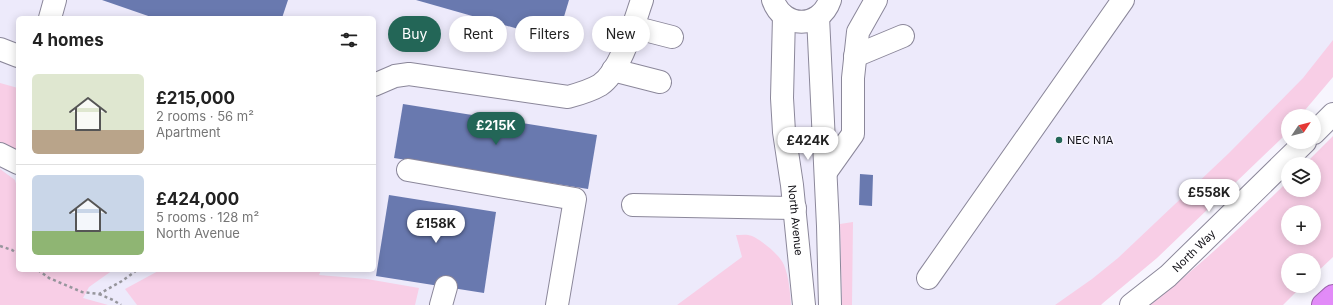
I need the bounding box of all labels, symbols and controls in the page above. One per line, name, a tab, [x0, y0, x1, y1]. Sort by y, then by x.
chip: Buy	[388, 16, 441, 52]
chip: Rent	[449, 16, 507, 52]
chip: Filters	[515, 16, 584, 52]
chip: New	[592, 16, 650, 52]
icon: filters	[338, 29, 360, 51]
text: 4 homes	[32, 30, 104, 50]
text: £215,000	[156, 88, 235, 108]
icon: home	[64, 90, 112, 138]
text: 2 rooms · 56 m²	[156, 108, 254, 124]
north arrow	[1281, 109, 1321, 149]
map controls	[1281, 109, 1321, 293]
pin: £215K	[468, 112, 524, 146]
text: £215K	[476, 117, 516, 133]
text: Apartment	[156, 124, 221, 140]
pin: £424K	[780, 127, 836, 161]
text: £424K	[786, 132, 830, 148]
place label: NEC N1A	[1067, 133, 1114, 147]
marker: NEC N1A	[1054, 135, 1064, 145]
button: layers	[1281, 157, 1321, 197]
pin: £558K	[1181, 179, 1237, 213]
street label: North Avenue	[785, 184, 806, 256]
text: £558K	[1188, 184, 1230, 200]
text: £424,000	[156, 189, 239, 209]
icon: home	[64, 191, 112, 239]
button: +	[1281, 205, 1321, 245]
text: 5 rooms · 128 m²	[156, 209, 259, 225]
pin: £158K	[408, 210, 464, 244]
text: £158K	[416, 215, 456, 231]
text: North Avenue	[156, 225, 240, 241]
street label: North Way	[1169, 227, 1218, 275]
button: −	[1281, 253, 1321, 293]

